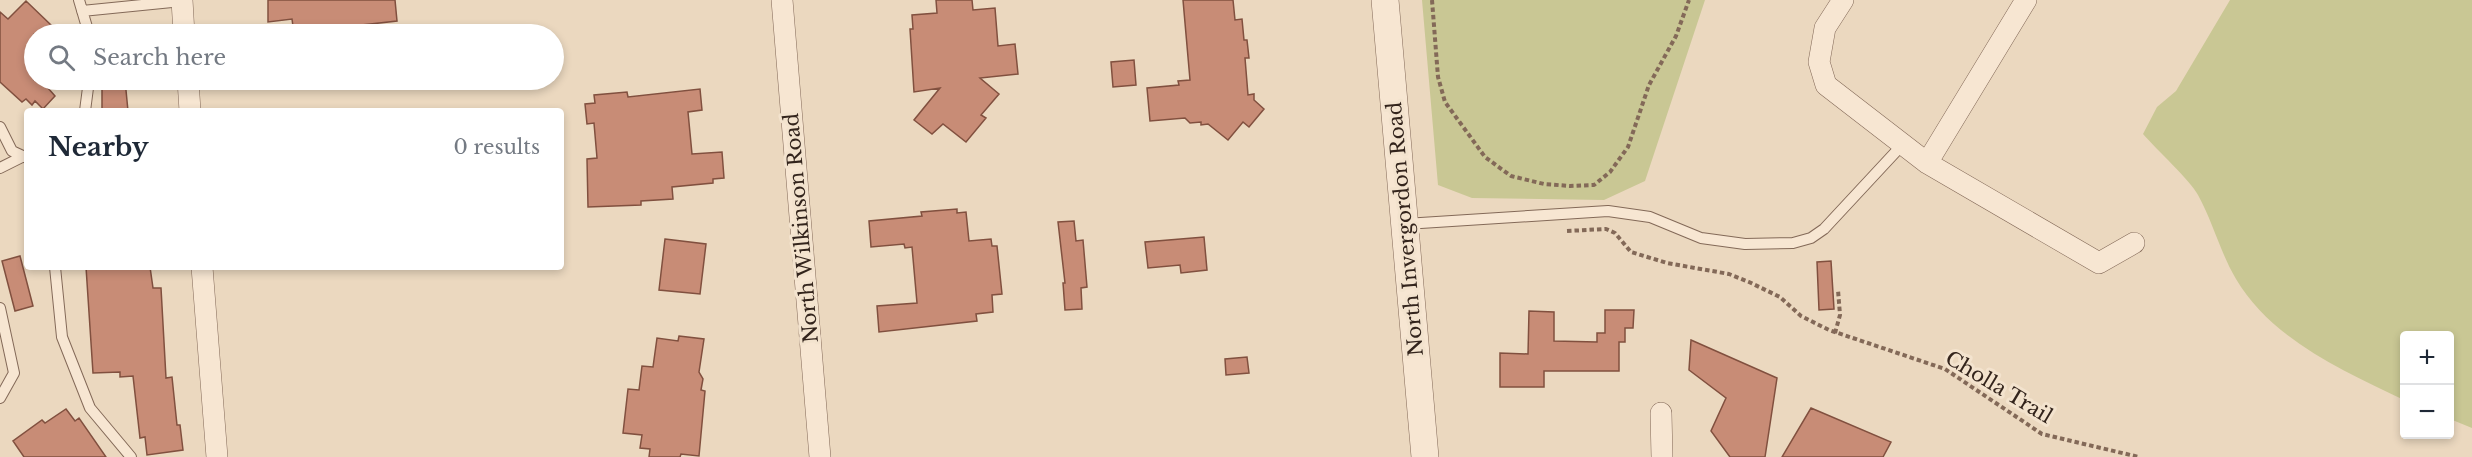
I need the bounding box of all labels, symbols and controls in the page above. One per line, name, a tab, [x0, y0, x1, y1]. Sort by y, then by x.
search box	[24, 24, 564, 90]
icon: search	[45, 41, 78, 74]
text: Search here	[93, 44, 226, 71]
street label: North Invergordon Road	[1382, 101, 1428, 357]
street label: North Wilkinson Road	[779, 112, 823, 344]
text: Nearby	[48, 131, 149, 163]
text: 0 results	[454, 135, 540, 159]
map controls	[2400, 331, 2454, 439]
button: +	[2400, 331, 2454, 385]
street label: Cholla Trail	[1941, 346, 2057, 428]
button: −	[2400, 385, 2454, 439]

